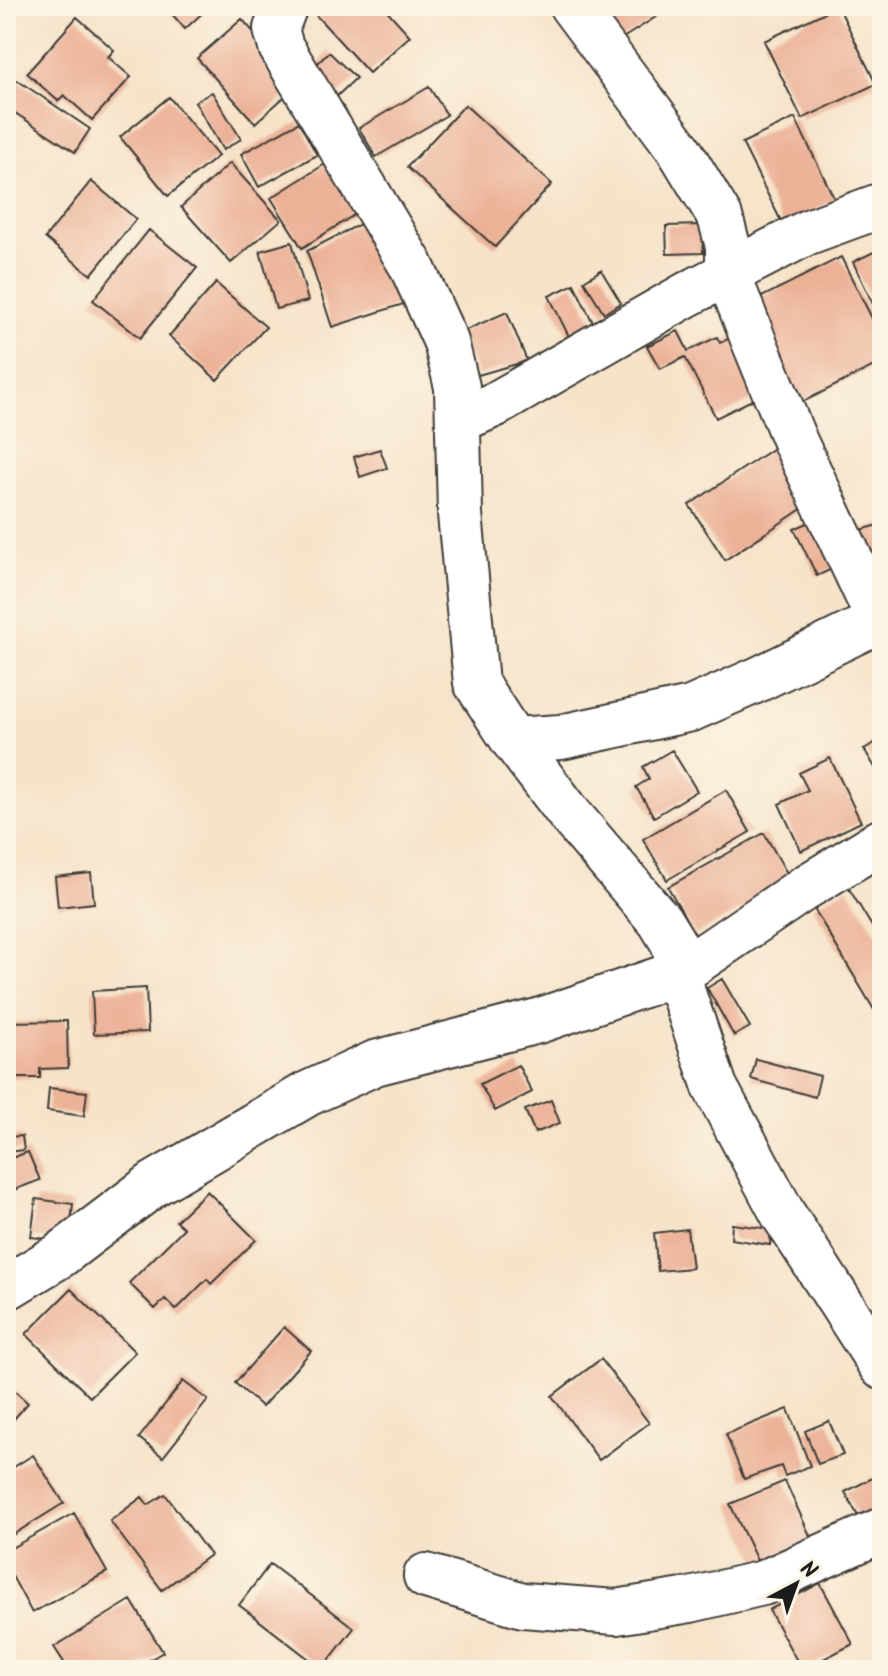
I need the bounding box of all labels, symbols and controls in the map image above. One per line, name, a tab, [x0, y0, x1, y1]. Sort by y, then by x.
north arrow	[756, 1544, 836, 1624]
text: N	[791, 1553, 824, 1589]

